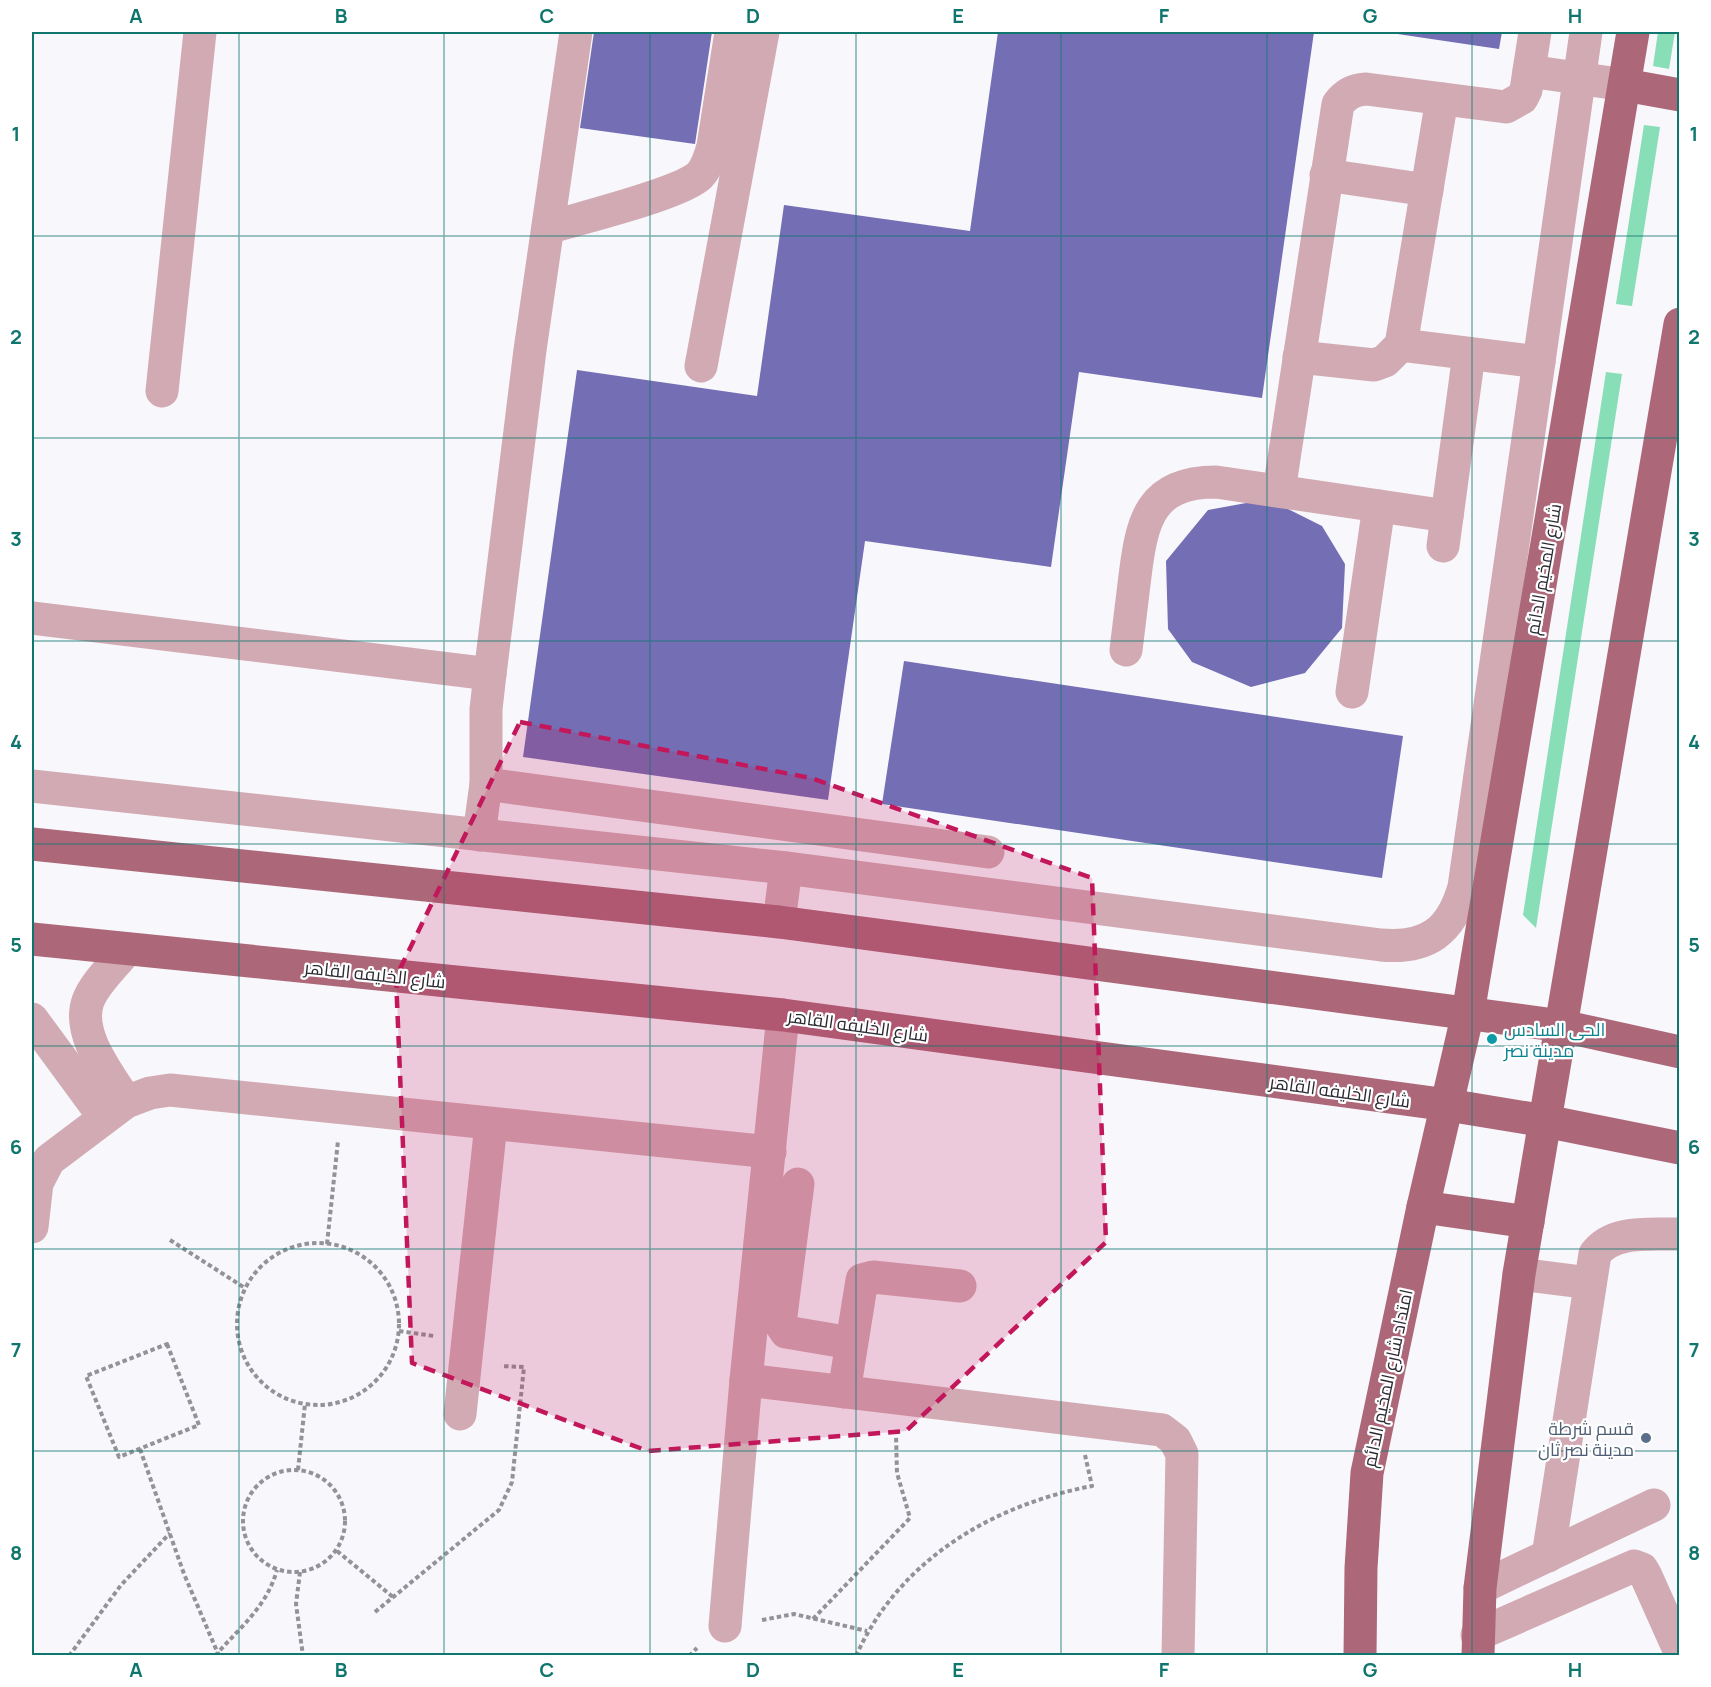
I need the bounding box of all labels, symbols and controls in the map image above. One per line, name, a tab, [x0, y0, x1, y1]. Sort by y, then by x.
text: A	[129, 2, 143, 29]
text: B	[335, 2, 348, 29]
text: C	[540, 2, 554, 29]
text: D	[746, 2, 760, 29]
text: E	[952, 2, 964, 29]
text: F	[1159, 2, 1170, 29]
text: G	[1363, 2, 1378, 29]
text: H	[1568, 2, 1582, 29]
text: 1	[12, 120, 20, 147]
text: 1	[1690, 120, 1698, 147]
text: 2	[10, 323, 22, 350]
text: 2	[1688, 323, 1700, 350]
street label: شارع المخيم الدائم	[1520, 501, 1567, 637]
text: 3	[10, 525, 22, 552]
text: 3	[1688, 525, 1700, 552]
text: 4	[10, 728, 22, 755]
text: 4	[1688, 728, 1700, 755]
text: 5	[10, 931, 22, 958]
text: 5	[1688, 931, 1700, 958]
street label: شارع الخليفه القاهر	[302, 955, 447, 994]
street label: شارع الخليفه القاهر	[785, 1003, 930, 1048]
place label: الحى السادس مدينة نصر	[1503, 1017, 1605, 1062]
marker: الحى السادس مدينة نصر	[1485, 1032, 1499, 1046]
street label: شارع الخليفه القاهر	[1267, 1069, 1412, 1114]
text: 6	[10, 1133, 22, 1160]
text: 6	[1688, 1133, 1700, 1160]
street label: امتداد شارع المخيم الدائم	[1356, 1287, 1419, 1469]
text: 7	[11, 1336, 21, 1363]
text: 7	[1689, 1336, 1699, 1363]
place label: قسم شرطة مدينة نصر ثان	[1538, 1416, 1634, 1461]
marker: قسم شرطة مدينة نصر ثان	[1639, 1431, 1653, 1445]
text: 8	[10, 1539, 22, 1566]
text: 8	[1688, 1539, 1700, 1566]
text: A	[129, 1656, 143, 1683]
text: B	[335, 1656, 348, 1683]
text: C	[540, 1656, 554, 1683]
text: D	[746, 1656, 760, 1683]
text: E	[952, 1656, 964, 1683]
text: F	[1159, 1656, 1170, 1683]
text: G	[1363, 1656, 1378, 1683]
text: H	[1568, 1656, 1582, 1683]

